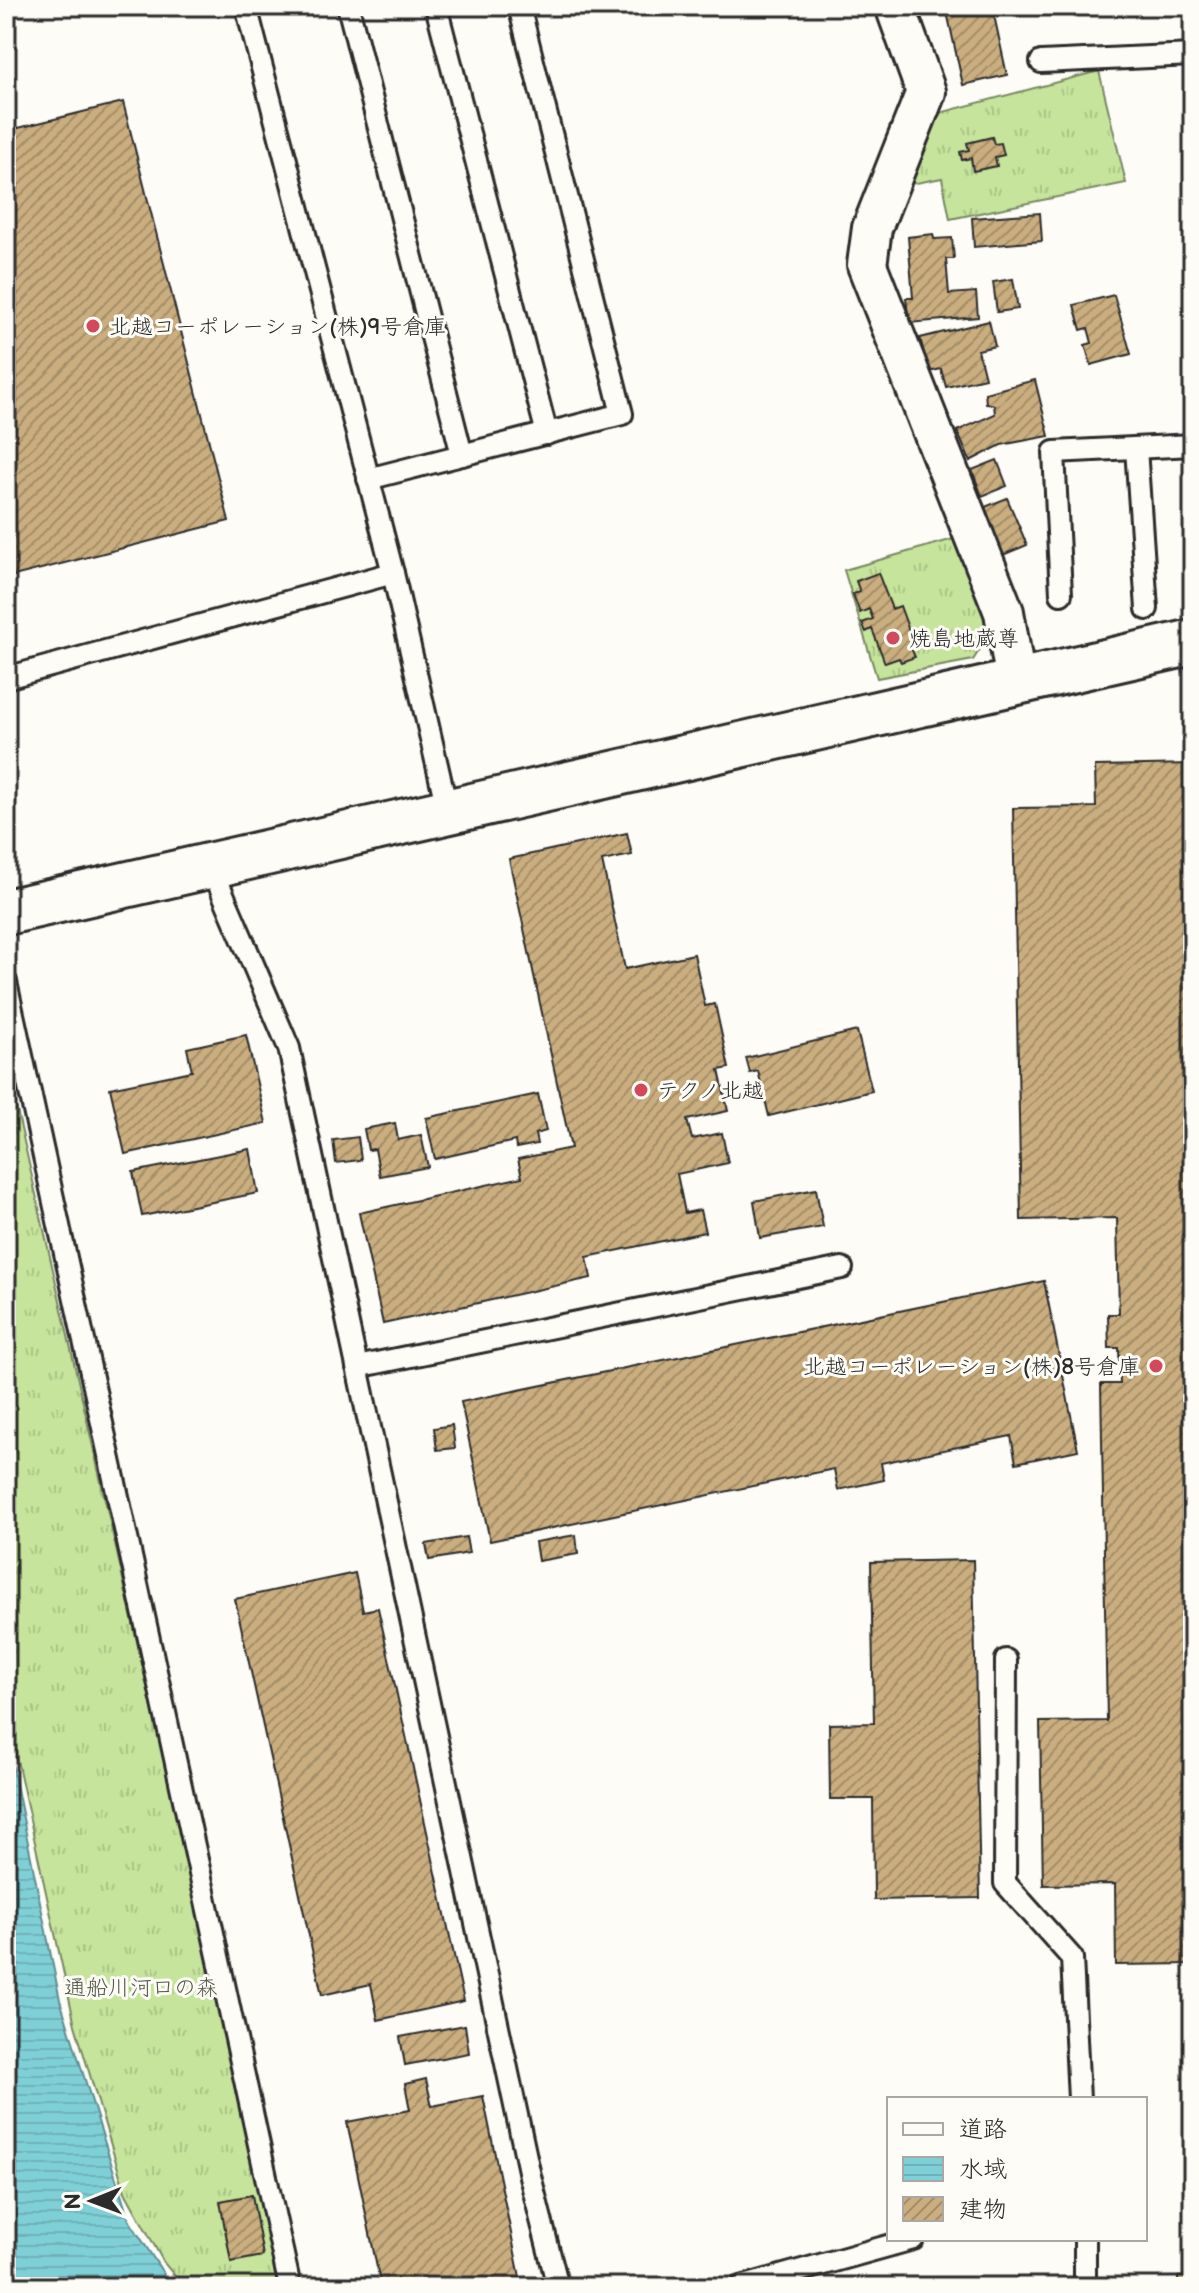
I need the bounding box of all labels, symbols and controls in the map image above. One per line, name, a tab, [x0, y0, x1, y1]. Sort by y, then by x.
place label: 北越コーポレーション(株)9号倉庫	[109, 314, 446, 341]
marker: 北越コーポレーション(株)9号倉庫	[84, 317, 102, 335]
place label: 焼島地蔵尊	[909, 626, 1019, 653]
marker: 焼島地蔵尊	[884, 629, 902, 647]
place label: テクノ北越	[657, 1078, 764, 1105]
marker: テクノ北越	[632, 1081, 650, 1099]
place label: 北越コーポレーション(株)8号倉庫	[803, 1354, 1140, 1381]
marker: 北越コーポレーション(株)8号倉庫	[1147, 1357, 1165, 1375]
park label: 通船川河口の森	[64, 1975, 218, 2002]
legend	[887, 2097, 1147, 2241]
text: 道路	[959, 2115, 1007, 2144]
text: 水域	[959, 2155, 1007, 2184]
north arrow	[52, 2161, 132, 2241]
text: N	[60, 2193, 87, 2210]
text: 建物	[959, 2195, 1007, 2224]

